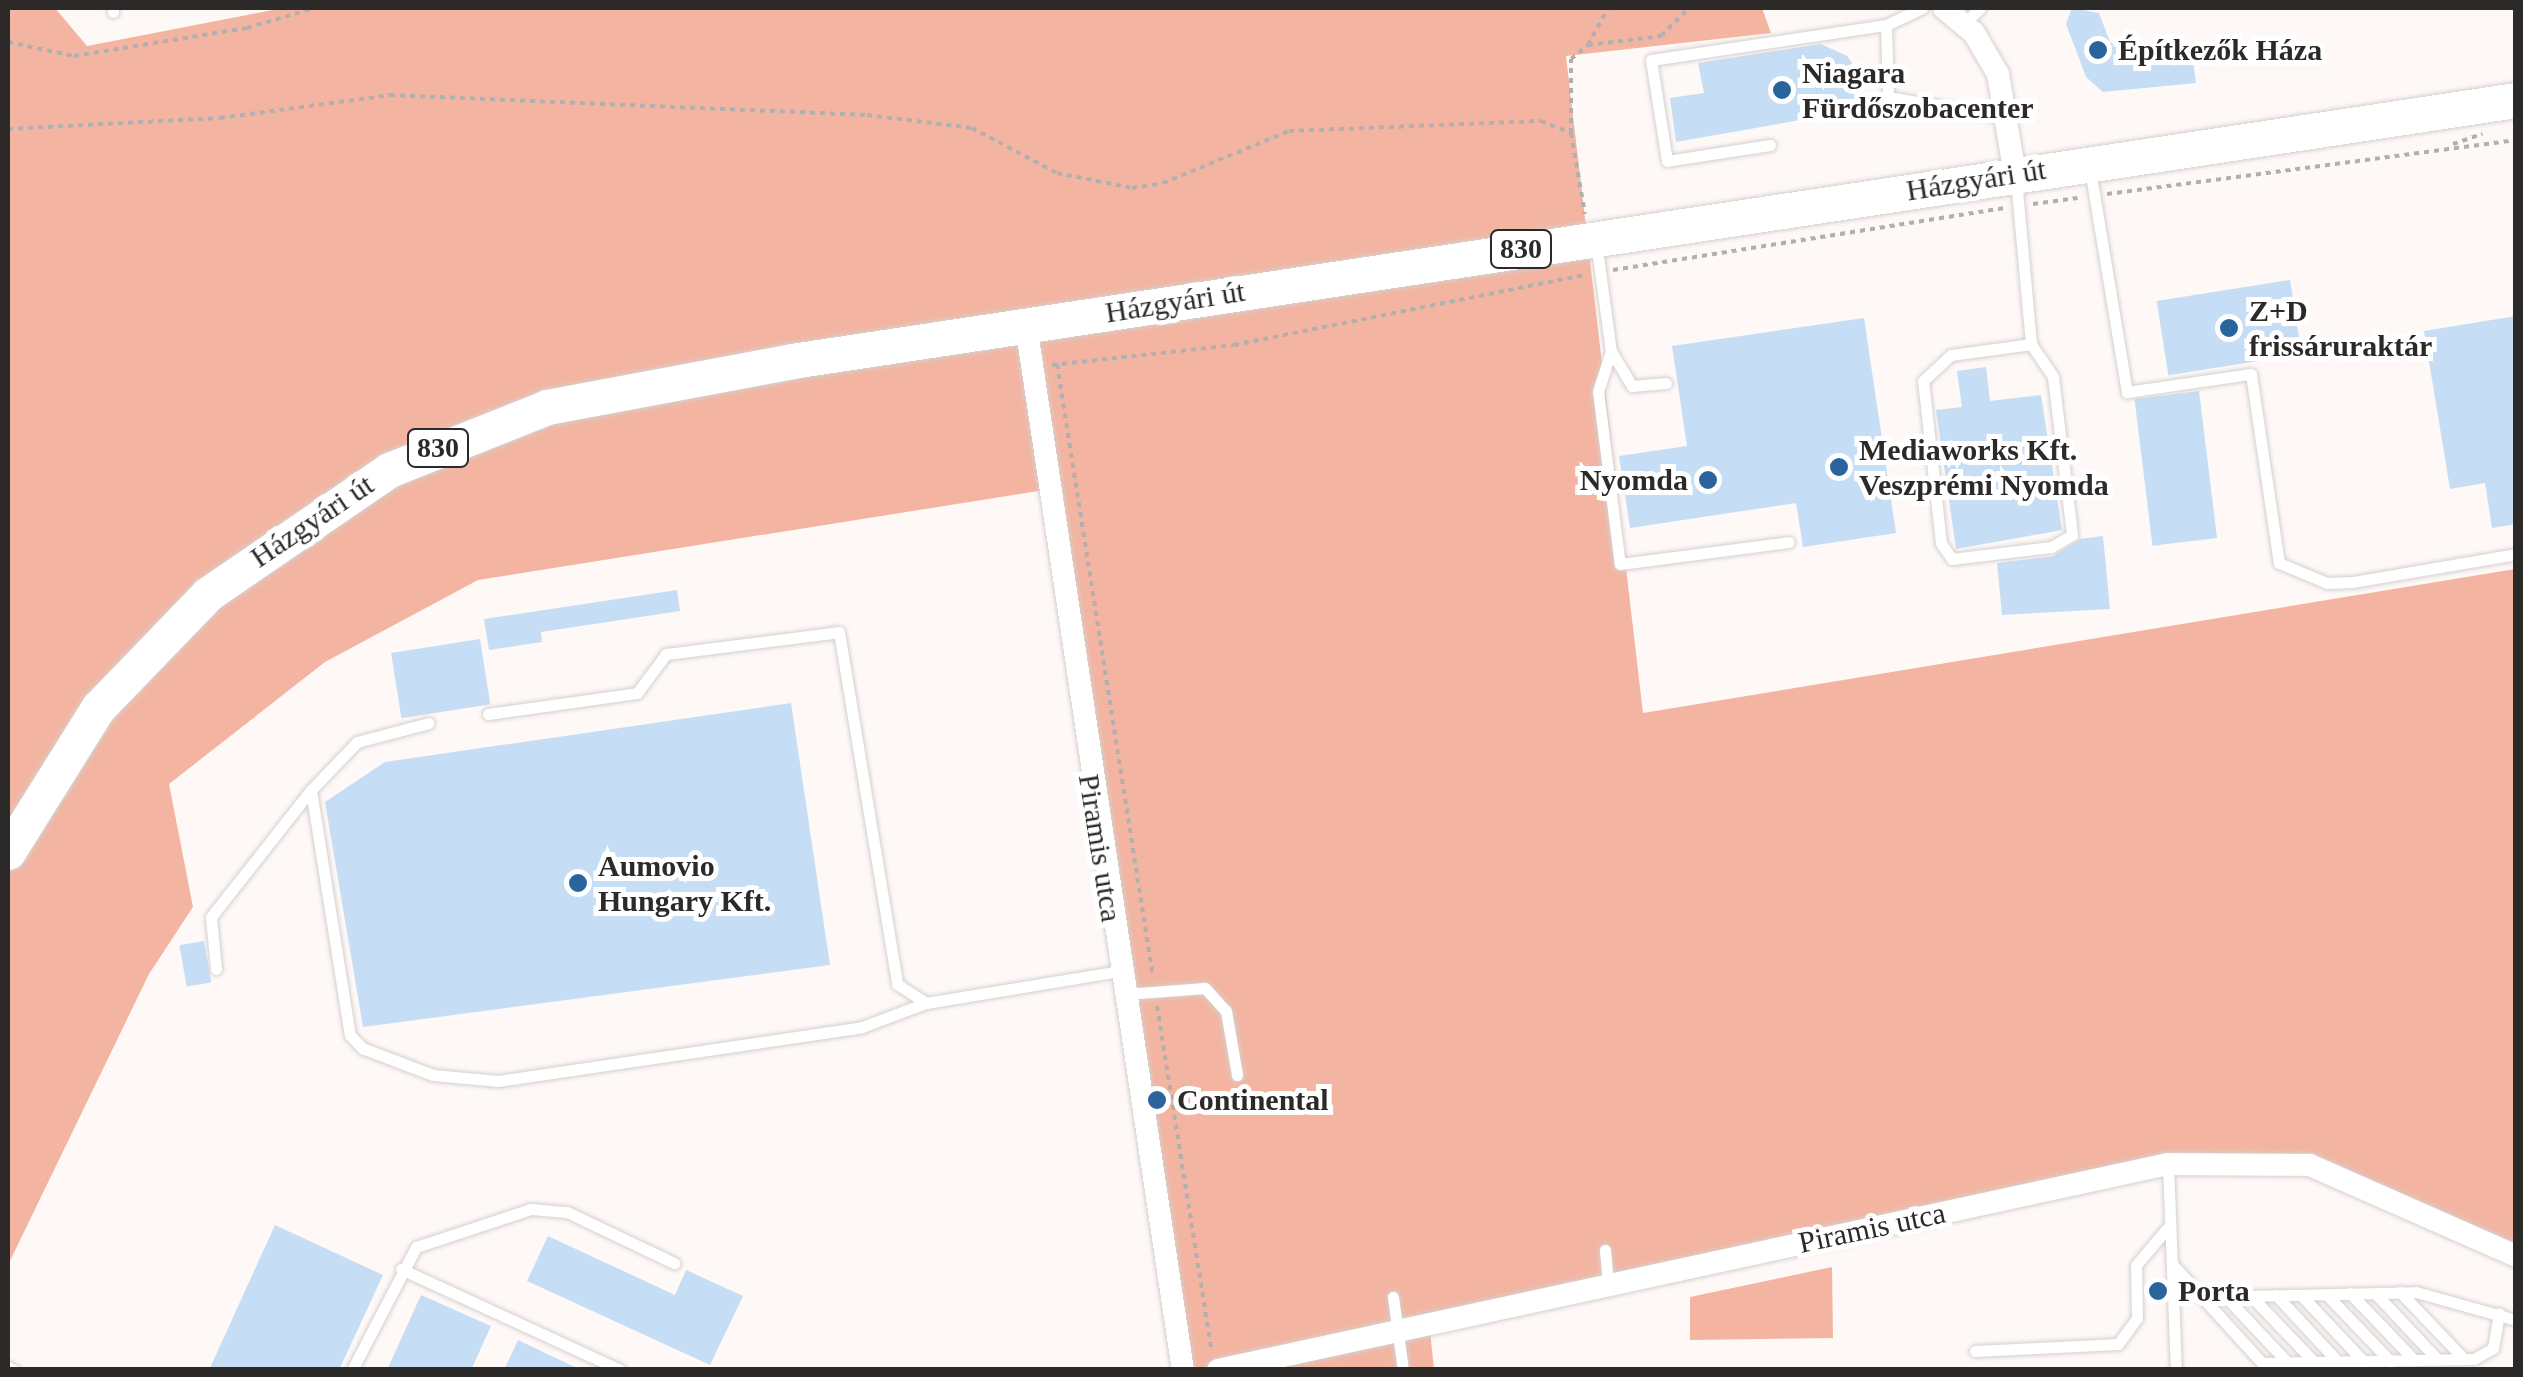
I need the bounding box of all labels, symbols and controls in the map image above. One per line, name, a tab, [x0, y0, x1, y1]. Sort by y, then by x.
place label: Építkezők Háza	[2118, 32, 2322, 68]
marker: Építkezők Háza	[2087, 39, 2109, 61]
place label: Niagara Fürdőszobacenter	[1802, 55, 2034, 126]
marker: Niagara Fürdőszobacenter	[1771, 79, 1793, 101]
street label: Házgyári út	[1904, 151, 2048, 209]
road number: 830	[1488, 226, 1554, 272]
street label: Házgyári út	[1103, 273, 1247, 331]
place label: Z+D frissáruraktár	[2249, 293, 2432, 364]
marker: Z+D frissáruraktár	[2218, 317, 2240, 339]
road number: 830	[406, 425, 470, 471]
place label: Mediaworks Kft. Veszprémi Nyomda	[1859, 432, 2109, 502]
marker: Mediaworks Kft. Veszprémi Nyomda	[1828, 456, 1850, 478]
place label: Nyomda	[1580, 462, 1688, 498]
street label: Házgyári út	[244, 467, 380, 575]
marker: Nyomda	[1697, 469, 1719, 491]
street label: Piramis utca	[1071, 772, 1129, 924]
place label: Aumovio Hungary Kft.	[598, 848, 771, 918]
marker: Aumovio Hungary Kft.	[567, 872, 589, 894]
place label: Continental	[1177, 1082, 1329, 1118]
marker: Continental	[1146, 1089, 1168, 1111]
street label: Piramis utca	[1795, 1195, 1949, 1261]
place label: Porta	[2178, 1273, 2250, 1309]
marker: Porta	[2147, 1280, 2169, 1302]

